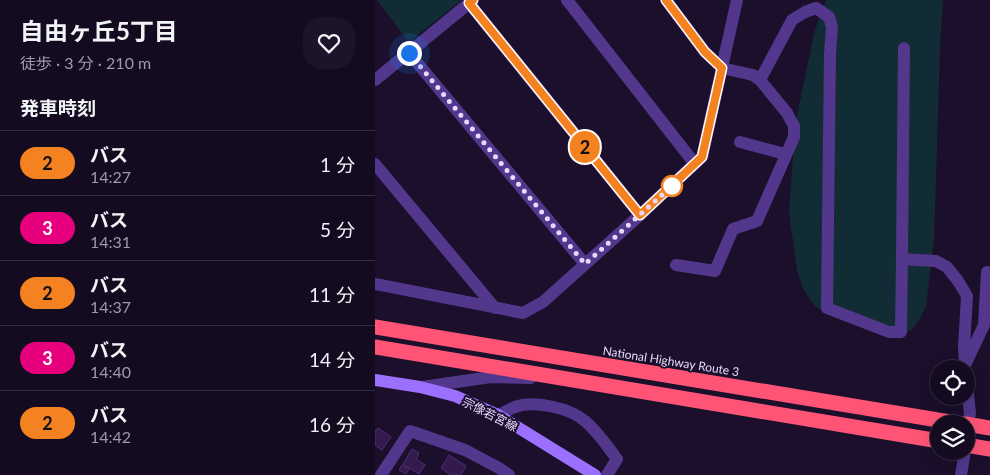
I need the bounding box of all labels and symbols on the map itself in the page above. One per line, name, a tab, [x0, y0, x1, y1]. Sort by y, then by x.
your location	[397, 41, 422, 66]
line badge: 2	[569, 131, 601, 163]
unlabelled marker	[661, 175, 683, 197]
street label: National Highway Route 3	[602, 343, 740, 379]
street label: 宗像若宮線	[460, 394, 520, 434]

